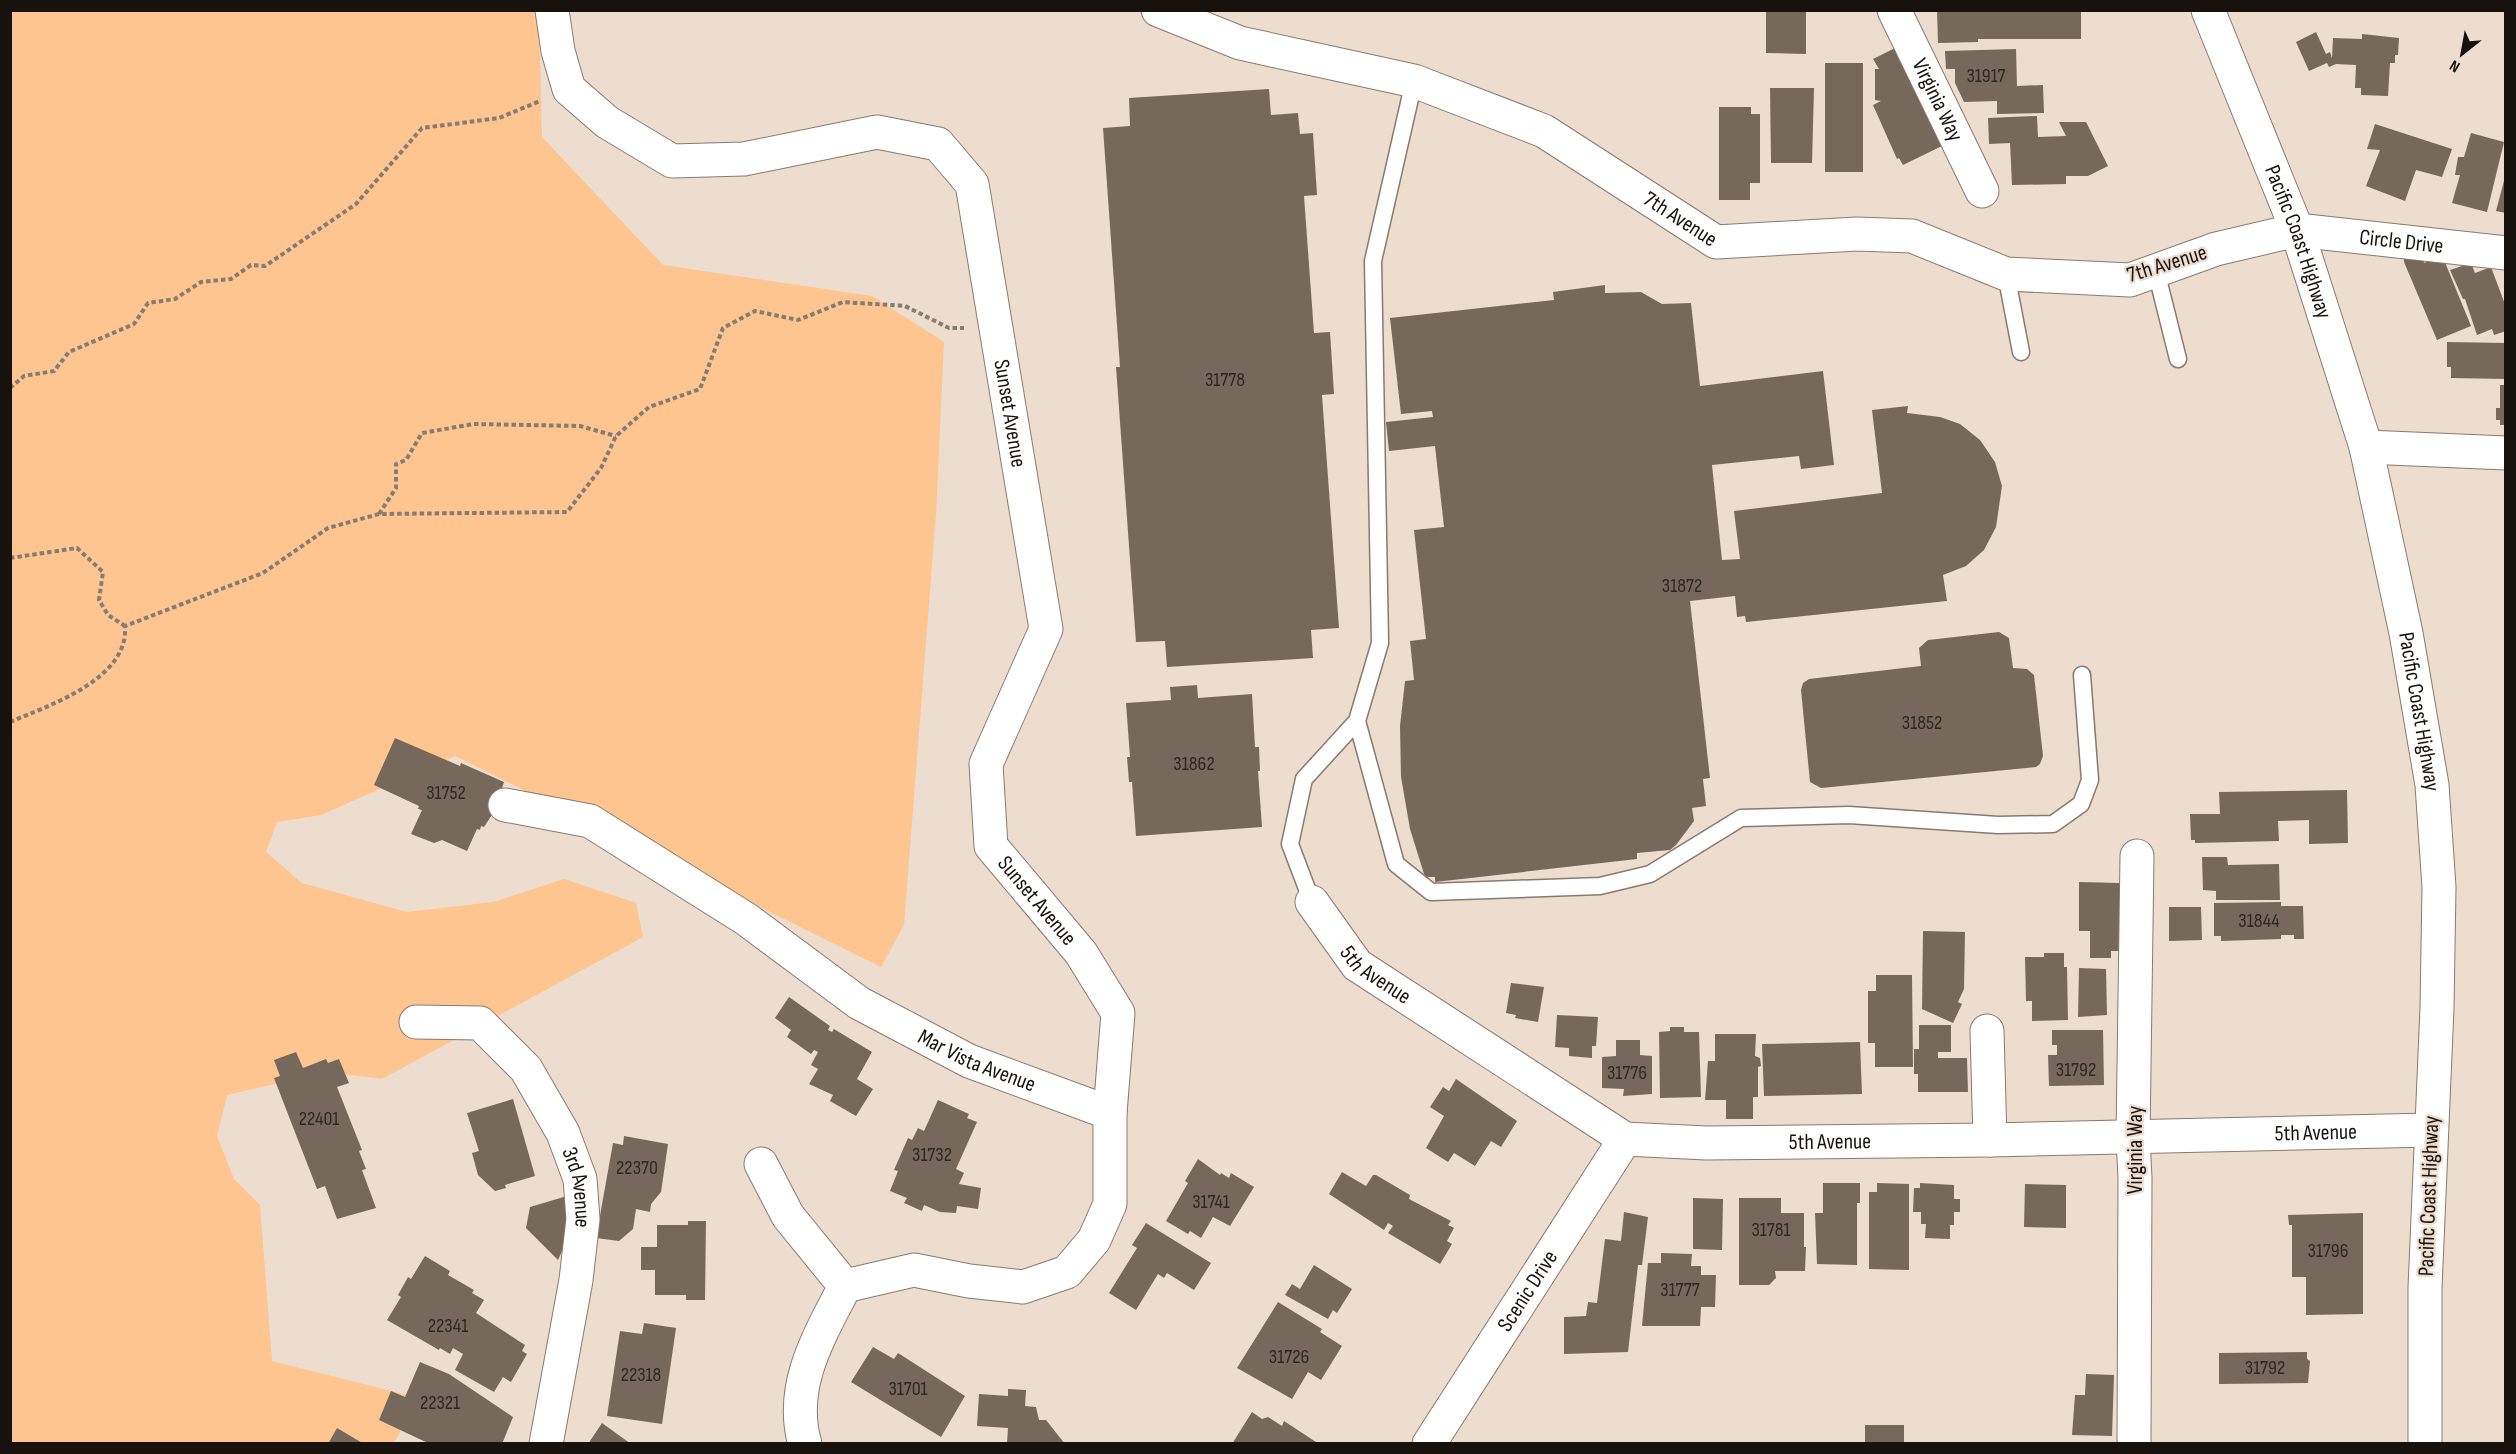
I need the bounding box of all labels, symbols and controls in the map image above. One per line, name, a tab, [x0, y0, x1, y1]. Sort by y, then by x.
north arrow	[2432, 24, 2492, 84]
street label: Virginia Way	[1906, 54, 1969, 146]
text: N	[2446, 55, 2464, 76]
house number: 31917	[1966, 64, 2006, 88]
street label: Pacific Coast Highway	[2259, 161, 2338, 322]
street label: 7th Avenue	[1638, 185, 1722, 253]
street label: Circle Drive	[2358, 223, 2445, 260]
street label: 7th Avenue	[2124, 239, 2210, 289]
street label: Sunset Avenue	[988, 357, 1032, 469]
house number: 31778	[1205, 368, 1245, 392]
house number: 31872	[1662, 574, 1702, 598]
street label: Pacific Coast Highway	[2393, 630, 2446, 792]
house number: 31852	[1902, 711, 1942, 735]
house number: 31862	[1173, 752, 1215, 776]
house number: 31752	[426, 781, 466, 805]
street label: Sunset Avenue	[992, 850, 1082, 951]
house number: 31844	[2238, 909, 2280, 933]
street label: 5th Avenue	[1334, 940, 1416, 1010]
street label: Mar Vista Avenue	[913, 1023, 1039, 1098]
house number: 31792	[2056, 1058, 2096, 1082]
house number: 31776	[1607, 1061, 1647, 1085]
street label: Virginia Way	[2122, 1105, 2149, 1194]
house number: 22401	[299, 1107, 339, 1131]
street label: Pacific Coast Highway	[2413, 1115, 2445, 1277]
street label: 5th Avenue	[2274, 1118, 2357, 1147]
street label: 5th Avenue	[1789, 1128, 1871, 1156]
street label: 3rd Avenue	[556, 1143, 596, 1229]
house number: 31732	[912, 1143, 952, 1167]
house number: 22370	[616, 1156, 658, 1180]
house number: 31741	[1192, 1190, 1230, 1214]
house number: 31781	[1751, 1218, 1791, 1242]
house number: 31796	[2308, 1239, 2348, 1263]
street label: Scenic Drive	[1491, 1245, 1563, 1337]
house number: 31777	[1660, 1278, 1700, 1302]
house number: 22341	[428, 1314, 468, 1338]
house number: 31726	[1269, 1345, 1309, 1369]
house number: 31792	[2245, 1356, 2285, 1380]
house number: 22318	[621, 1363, 661, 1387]
house number: 31701	[888, 1377, 928, 1401]
house number: 22321	[420, 1391, 460, 1415]

